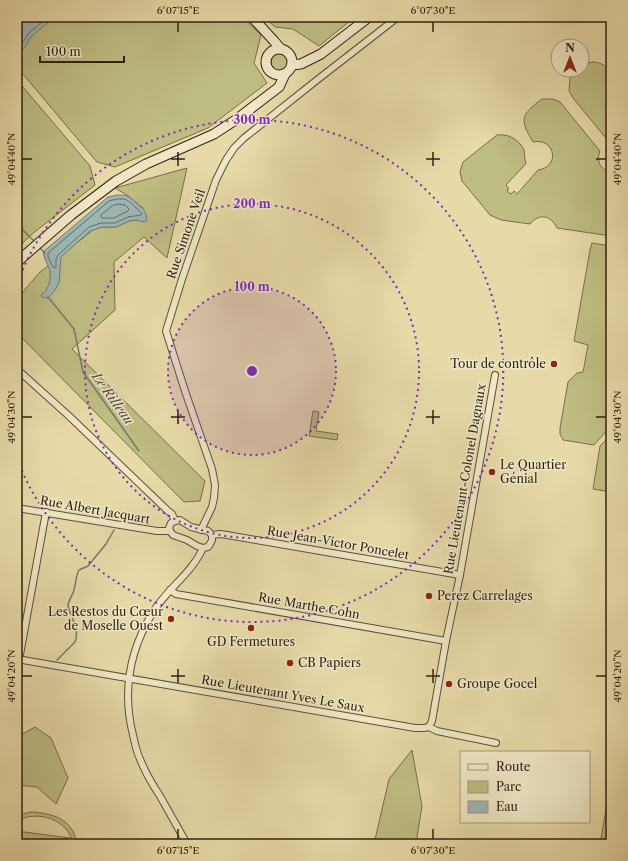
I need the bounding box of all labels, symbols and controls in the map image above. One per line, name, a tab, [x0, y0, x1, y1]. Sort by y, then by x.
text: 6°07'15"E	[157, 4, 199, 17]
text: 6°07'30"E	[411, 4, 456, 17]
scale bar	[40, 38, 124, 64]
north arrow	[550, 38, 590, 78]
text: N	[565, 41, 575, 55]
text: 100 m	[46, 44, 81, 59]
text: 300 m	[233, 112, 271, 127]
text: 49°04'40"N	[5, 133, 18, 185]
text: 49°04'40"N	[611, 133, 624, 185]
street label: Rue Simone Veil	[163, 187, 208, 281]
text: 200 m	[233, 196, 271, 211]
text: 100 m	[234, 279, 270, 294]
place label: Tour de contrôle	[450, 356, 546, 371]
marker: Tour de contrôle	[549, 359, 559, 369]
centre of rings	[245, 364, 259, 378]
water label: Le Rilleau	[88, 368, 138, 428]
street label: Rue Lieutenant-Colonel Dagnaux	[440, 383, 489, 575]
text: 49°04'30"N	[5, 391, 18, 443]
text: 49°04'30"N	[611, 391, 624, 443]
place label: Le Quartier Génial	[500, 457, 566, 486]
marker: Le Quartier Génial	[487, 467, 497, 477]
street label: Rue Albert Jacquart	[39, 492, 152, 527]
street label: Rue Jean-Victor Poncelet	[266, 523, 411, 563]
place label: Perez Carrelages	[437, 588, 533, 603]
street label: Rue Marthe Cohn	[257, 589, 361, 622]
marker: Perez Carrelages	[424, 591, 434, 601]
place label: Les Restos du Cœur de Moselle Ouest	[48, 604, 164, 633]
marker: Les Restos du Cœur de Moselle Ouest	[166, 614, 176, 624]
marker: GD Fermetures	[246, 623, 256, 633]
place label: GD Fermetures	[207, 634, 295, 649]
text: 49°04'20"N	[5, 649, 18, 703]
text: 49°04'20"N	[611, 649, 624, 703]
place label: CB Papiers	[298, 655, 361, 670]
marker: CB Papiers	[285, 658, 295, 668]
street label: Rue Lieutenant Yves Le Saux	[200, 672, 366, 715]
place label: Groupe Gocel	[457, 676, 538, 691]
marker: Groupe Gocel	[444, 679, 454, 689]
legend	[460, 751, 590, 823]
text: Route	[496, 759, 531, 774]
text: Parc	[496, 779, 521, 794]
text: Eau	[496, 799, 519, 814]
text: 6°07'15"E	[157, 844, 199, 857]
text: 6°07'30"E	[411, 844, 456, 857]

